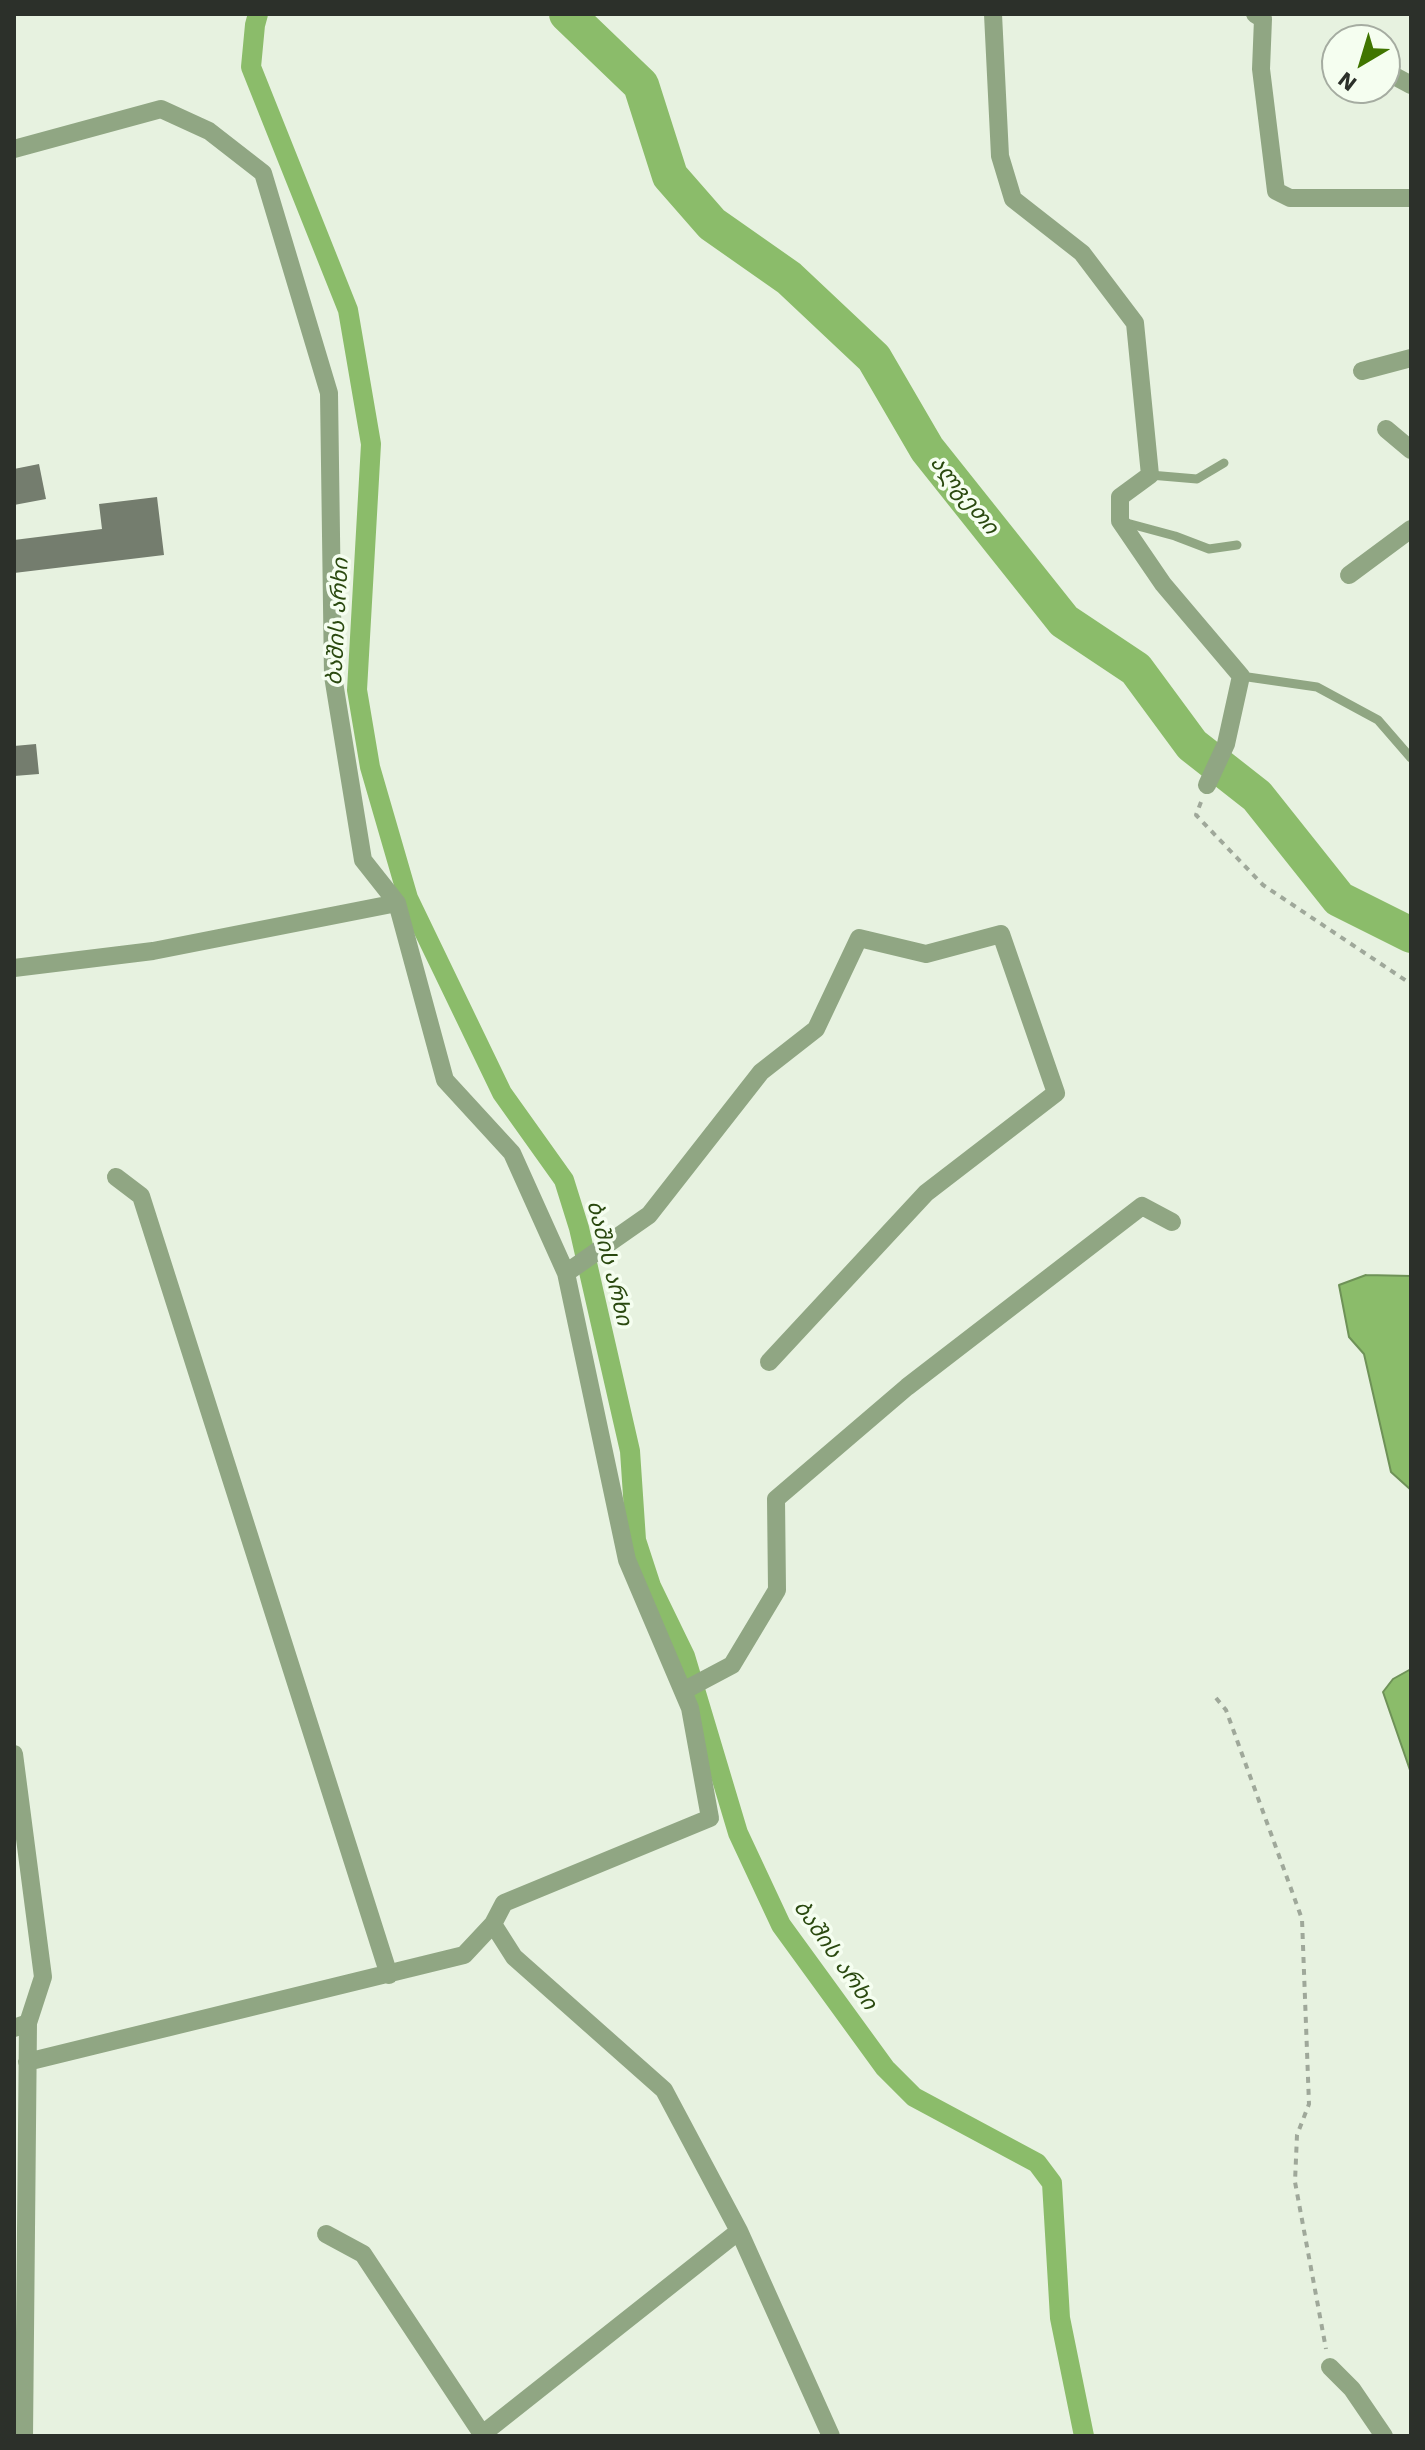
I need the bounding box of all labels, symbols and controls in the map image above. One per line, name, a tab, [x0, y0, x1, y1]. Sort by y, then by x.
north arrow	[1321, 24, 1401, 104]
text: N	[1333, 67, 1361, 97]
water label: ალგეთი	[924, 450, 1004, 540]
water label: ბაშის არხი	[321, 558, 355, 686]
water label: ბაშის არხი	[581, 1198, 637, 1328]
water label: ბაშის არხი	[788, 1895, 882, 2015]

